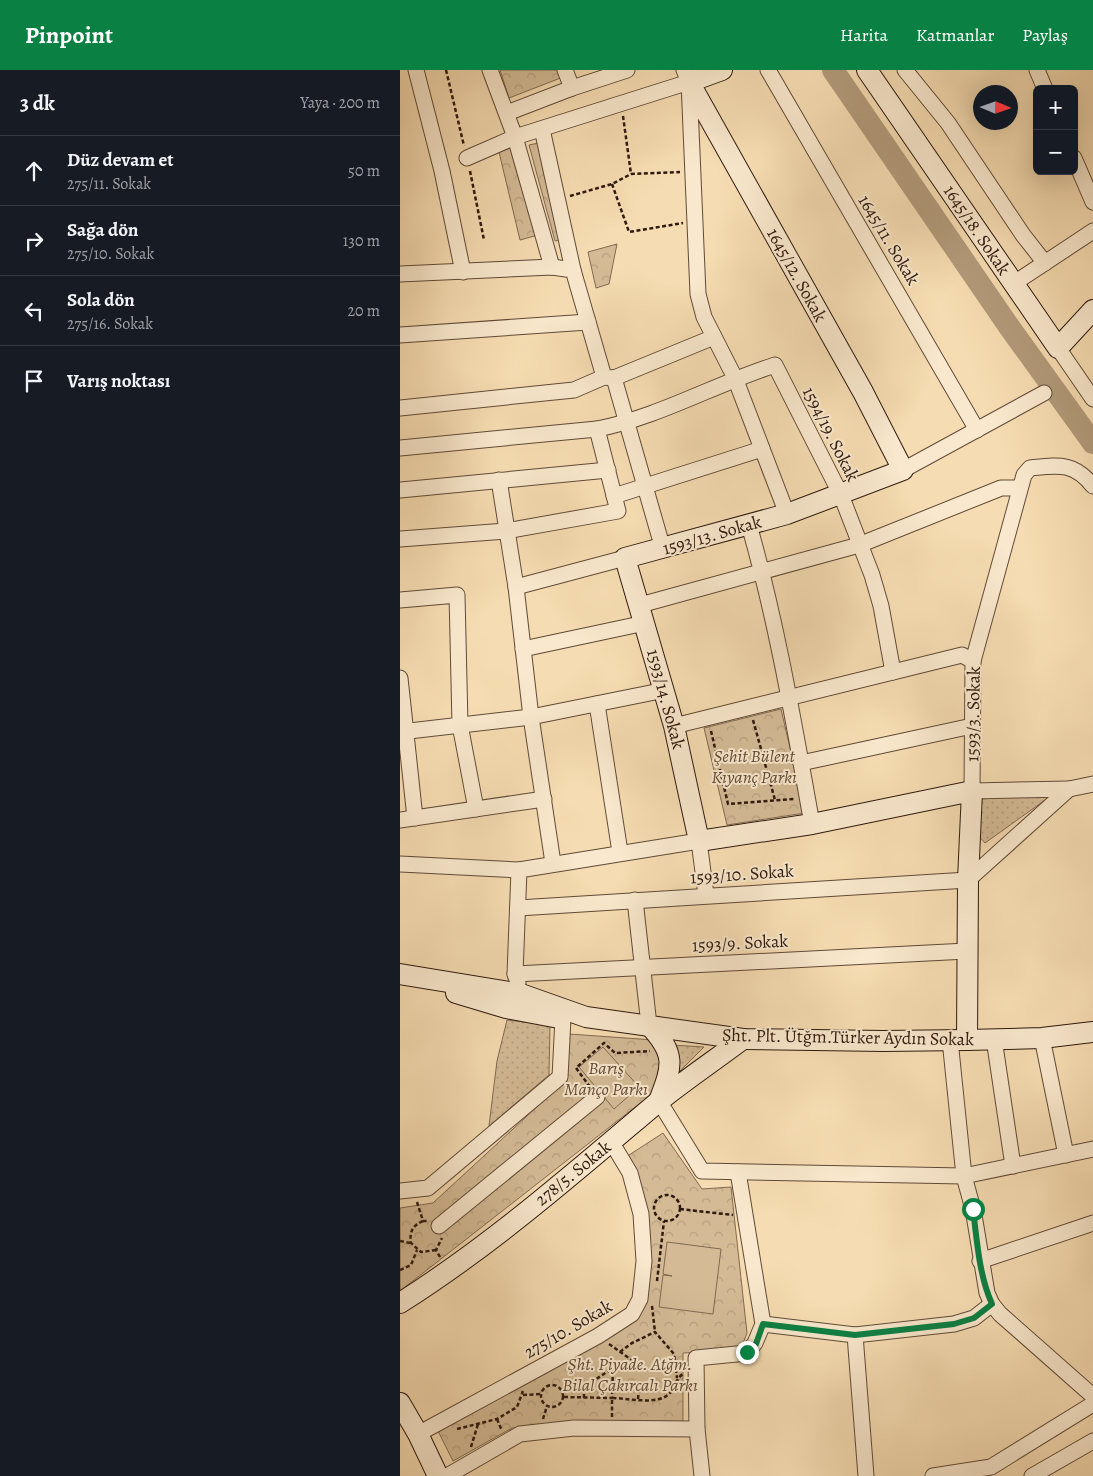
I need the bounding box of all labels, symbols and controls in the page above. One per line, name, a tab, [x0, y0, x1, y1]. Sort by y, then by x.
text: Pinpoint	[25, 19, 113, 51]
text: Harita	[840, 23, 888, 47]
text: Katmanlar	[916, 23, 994, 47]
text: Paylaş	[1022, 23, 1068, 47]
north arrow	[973, 85, 1018, 130]
map controls	[1033, 85, 1078, 175]
button: +	[1033, 85, 1078, 130]
text: 3 dk	[20, 89, 55, 117]
text: Yaya · 200 m	[300, 92, 380, 114]
button: −	[1033, 130, 1078, 175]
text: Düz devam et	[67, 147, 174, 173]
icon: ahead	[20, 157, 48, 185]
text: 50 m	[348, 160, 380, 182]
text: 275/11. Sokak	[67, 173, 151, 195]
street label: 1645/18. Sokak	[938, 180, 1016, 280]
street label: 1645/11. Sokak	[853, 190, 925, 290]
text: Sağa dön	[67, 217, 139, 243]
street label: 1645/12. Sokak	[761, 224, 833, 326]
icon: right	[20, 227, 48, 255]
text: 130 m	[343, 230, 380, 252]
text: 275/10. Sokak	[67, 243, 154, 265]
text: Sola dön	[67, 287, 135, 313]
icon: left	[20, 297, 48, 325]
text: 20 m	[347, 300, 380, 322]
text: 275/16. Sokak	[67, 313, 153, 335]
icon: arrive	[20, 367, 48, 395]
text: Varış noktası	[67, 368, 170, 394]
street label: 1594/19. Sokak	[797, 383, 865, 486]
street label: 1593/13. Sokak	[660, 509, 764, 561]
street label: 1593/14. Sokak	[641, 646, 691, 752]
street label: 1593/3. Sokak	[960, 666, 986, 762]
park label: Şehit Bülent Kıyanç Parkı	[711, 744, 797, 789]
street label: 1593/10. Sokak	[689, 858, 795, 890]
street label: 1593/9. Sokak	[691, 928, 789, 958]
street label: Şht. Plt. Ütğm.Türker Aydın Sokak	[722, 1023, 974, 1051]
park label: Barış Manço Parkı	[564, 1056, 648, 1101]
street label: 278/5. Sokak	[530, 1135, 616, 1211]
route start	[962, 1198, 985, 1221]
street label: 275/10. Sokak	[519, 1294, 617, 1364]
route end	[736, 1341, 759, 1364]
park label: Şht. Piyade. Atğm. Bilal Çakırcalı Parkı	[562, 1352, 698, 1397]

